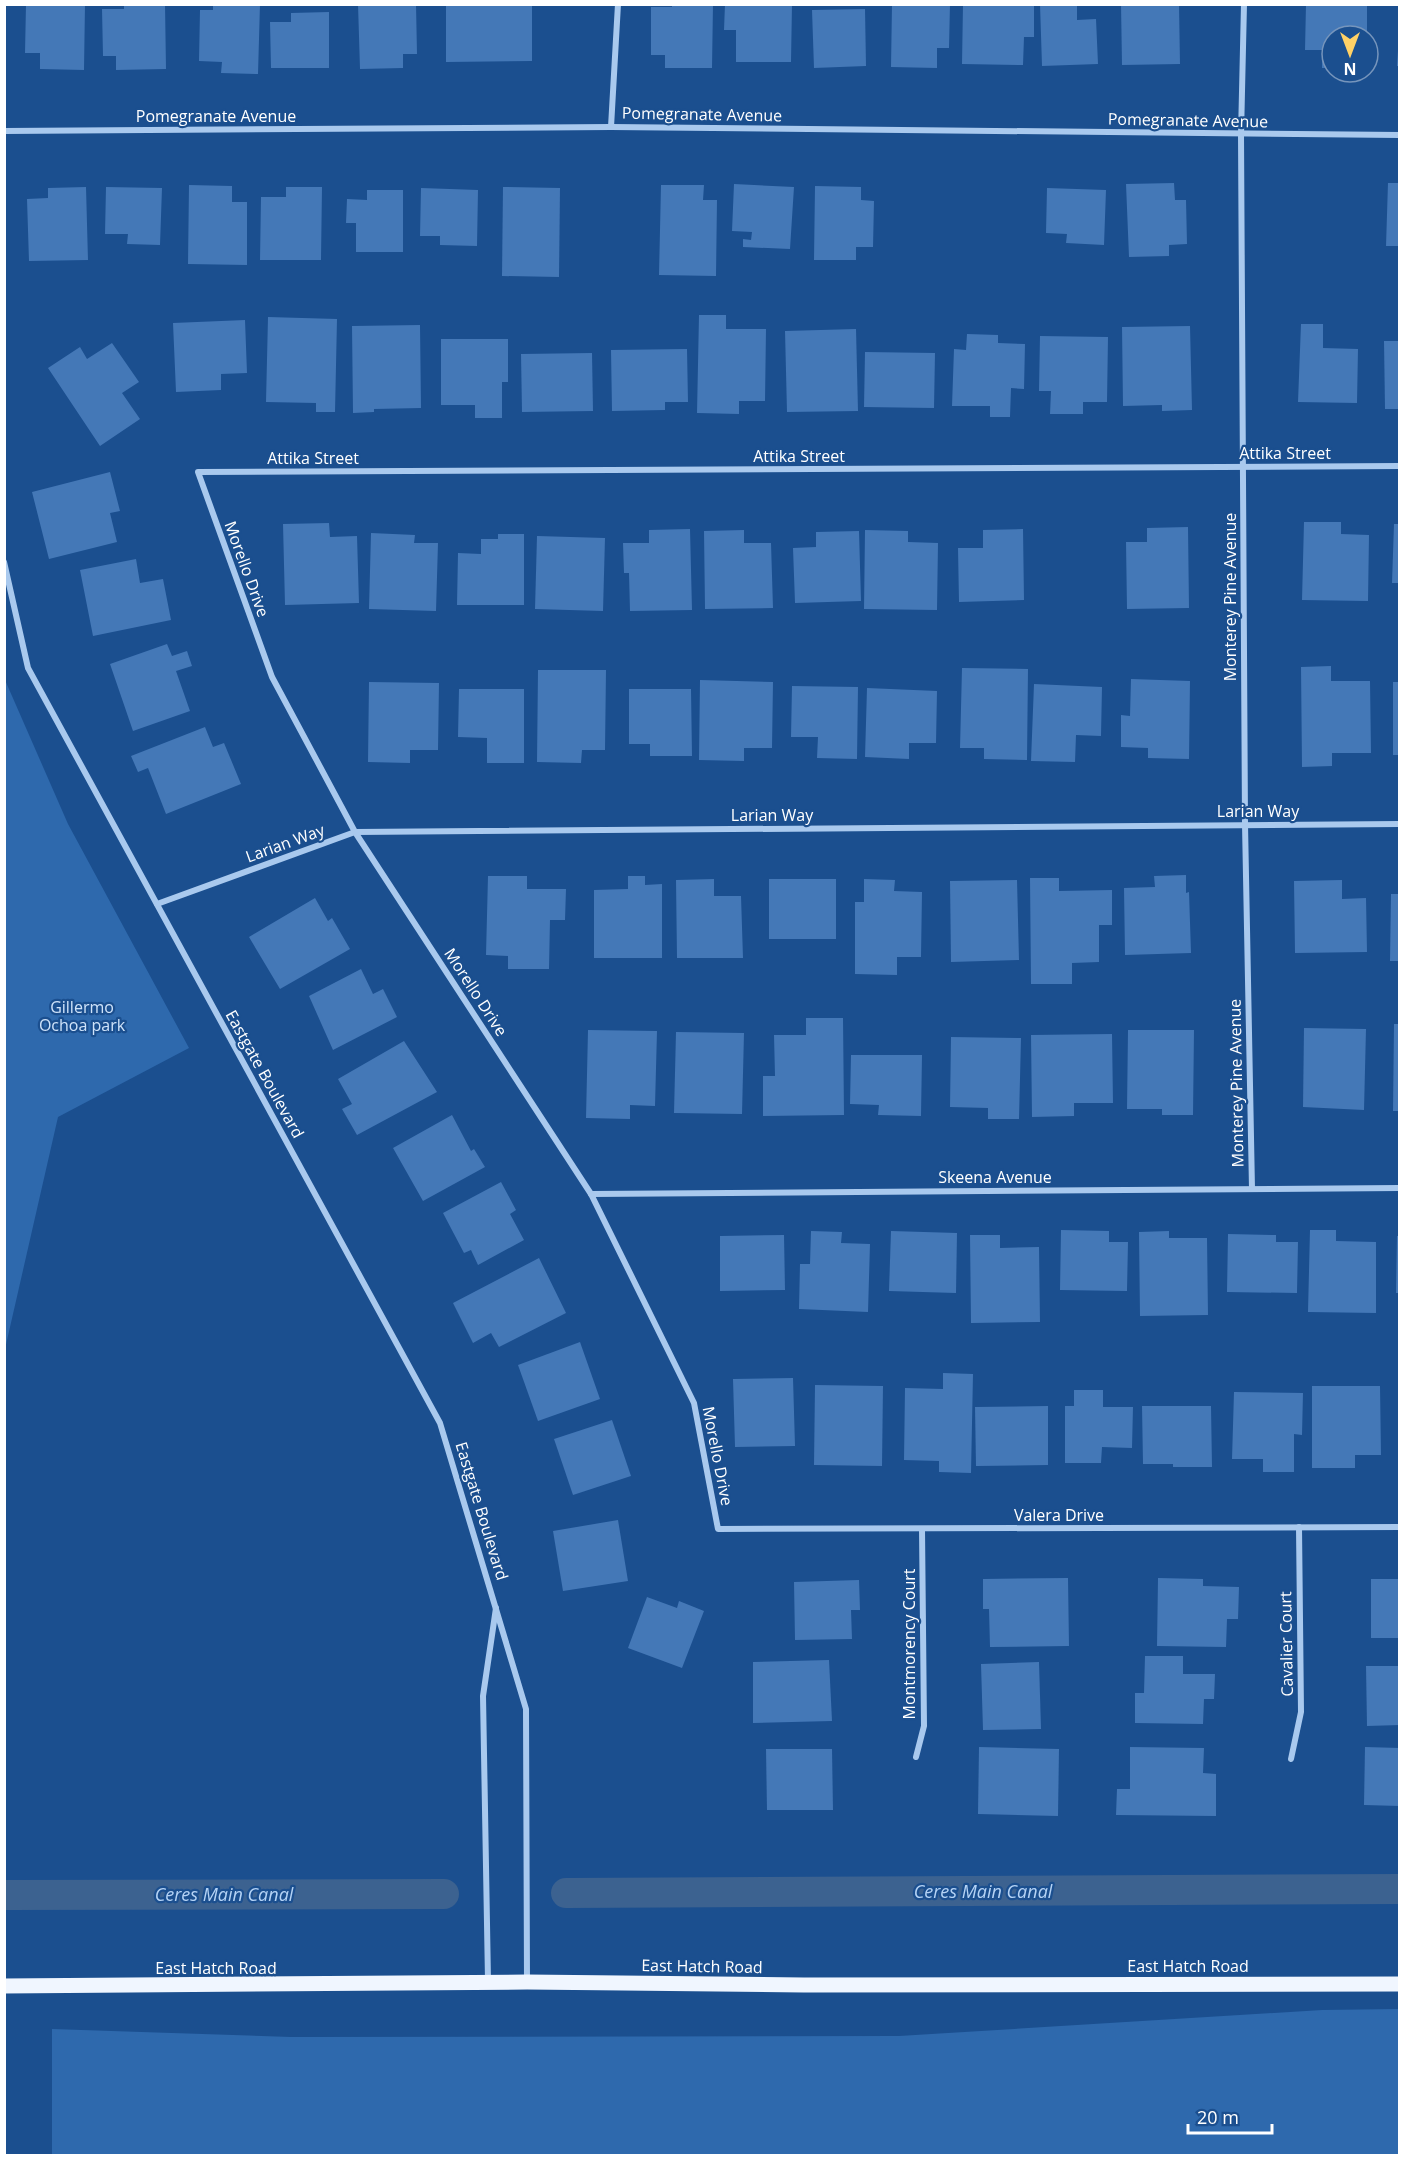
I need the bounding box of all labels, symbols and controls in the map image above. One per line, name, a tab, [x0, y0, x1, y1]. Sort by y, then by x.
north arrow	[1320, 24, 1380, 84]
text: N	[1343, 58, 1357, 80]
street label: Pomegranate Avenue	[622, 102, 782, 126]
street label: Pomegranate Avenue	[136, 105, 296, 127]
street label: Pomegranate Avenue	[1108, 108, 1268, 132]
street label: Attika Street	[1239, 442, 1331, 464]
street label: Attika Street	[753, 445, 845, 467]
street label: Attika Street	[267, 447, 359, 469]
street label: Monterey Pine Avenue	[1219, 513, 1241, 681]
street label: Morello Drive	[219, 518, 275, 620]
street label: Larian Way	[1217, 800, 1300, 822]
street label: Larian Way	[731, 804, 814, 826]
street label: Larian Way	[243, 818, 328, 867]
street label: Morello Drive	[439, 944, 513, 1040]
park label: Gillermo Ochoa park	[39, 996, 126, 1036]
street label: Monterey Pine Avenue	[1224, 999, 1248, 1167]
street label: Eastgate Boulevard	[221, 1006, 309, 1142]
street label: Skeena Avenue	[938, 1166, 1052, 1188]
street label: Morello Drive	[698, 1405, 738, 1507]
street label: Eastgate Boulevard	[450, 1439, 514, 1583]
street label: Valera Drive	[1014, 1504, 1104, 1526]
street label: Montmorency Court	[898, 1568, 920, 1719]
street label: Cavalier Court	[1274, 1591, 1298, 1697]
water label: Ceres Main Canal	[914, 1879, 1053, 1903]
water label: Ceres Main Canal	[155, 1882, 294, 1906]
street label: East Hatch Road	[641, 1954, 763, 1978]
street label: East Hatch Road	[1127, 1955, 1249, 1977]
street label: East Hatch Road	[155, 1957, 277, 1979]
scale bar	[1188, 2097, 1272, 2135]
text: 20 m	[1197, 2105, 1239, 2129]

